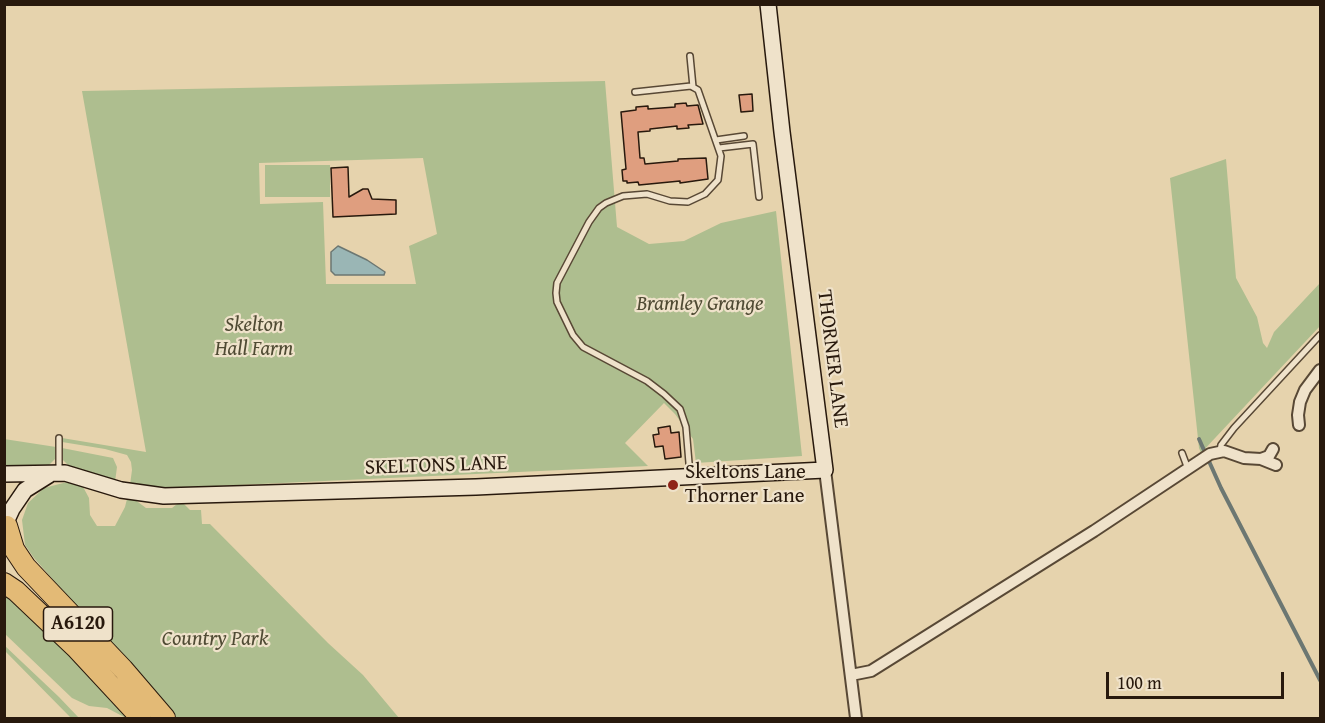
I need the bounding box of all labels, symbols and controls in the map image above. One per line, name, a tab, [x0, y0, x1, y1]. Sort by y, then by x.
street label: THORNER LANE	[811, 289, 853, 429]
park label: Bramley Grange	[636, 292, 764, 318]
park label: Skelton Hall Farm	[215, 313, 293, 363]
street label: SKELTONS LANE	[364, 451, 508, 481]
place label: Skeltons Lane Thorner Lane	[685, 460, 806, 510]
marker: Skeltons Lane Thorner Lane	[666, 478, 680, 492]
road number: A6120	[44, 607, 112, 641]
park label: Country Park	[162, 627, 268, 653]
scale bar	[1109, 660, 1288, 698]
text: 100 m	[1117, 669, 1162, 696]

